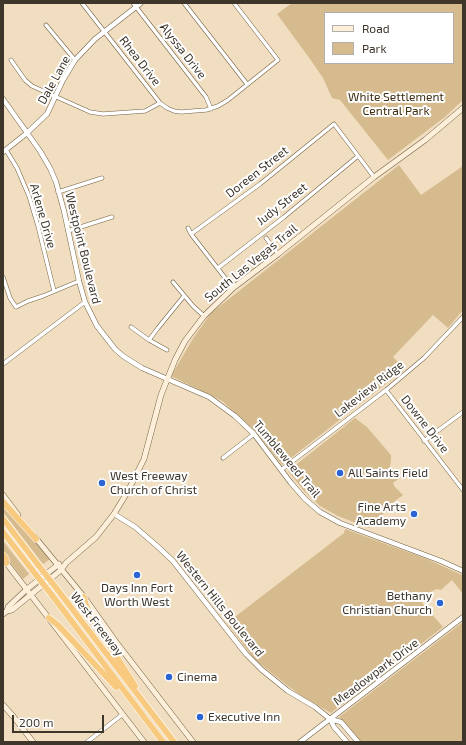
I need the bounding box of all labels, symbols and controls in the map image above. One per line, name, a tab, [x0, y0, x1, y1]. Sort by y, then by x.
legend	[324, 12, 454, 64]
street label: Alyssa Drive	[157, 20, 209, 82]
text: Road	[362, 21, 390, 35]
street label: Rhea Drive	[116, 33, 164, 89]
text: Park	[362, 41, 387, 55]
street label: Dale Lane	[35, 53, 73, 107]
park label: White Settlement Central Park	[348, 90, 444, 118]
street label: Doreen Street	[223, 143, 291, 201]
street label: Judy Street	[254, 180, 310, 228]
street label: Arlene Drive	[27, 182, 59, 250]
street label: Westpoint Boulevard	[62, 191, 104, 305]
street label: South Las Vegas Trail	[202, 221, 300, 305]
street label: Lakeview Ridge	[332, 358, 406, 420]
street label: Downe Drive	[398, 392, 452, 456]
street label: Tumbleweed Trail	[251, 418, 323, 500]
place label: All Saints Field	[348, 466, 428, 480]
marker: All Saints Field	[335, 468, 345, 478]
place label: West Freeway Church of Christ	[110, 469, 197, 497]
marker: West Freeway Church of Christ	[97, 478, 107, 488]
place label: Fine Arts Academy	[356, 500, 406, 528]
marker: Fine Arts Academy	[409, 509, 419, 519]
street label: Western Hills Boulevard	[173, 548, 267, 660]
marker: Days Inn Fort Worth West	[132, 570, 142, 580]
place label: Days Inn Fort Worth West	[101, 581, 173, 609]
street label: West Freeway	[67, 589, 127, 659]
place label: Bethany Christian Church	[342, 589, 432, 617]
marker: Bethany Christian Church	[435, 598, 445, 608]
street label: Meadowpark Drive	[331, 635, 421, 709]
place label: Cinema	[177, 670, 217, 684]
marker: Cinema	[164, 672, 174, 682]
scale bar	[14, 707, 106, 733]
place label: Executive Inn	[208, 710, 280, 724]
marker: Executive Inn	[195, 712, 205, 722]
text: 200 m	[19, 715, 53, 729]

